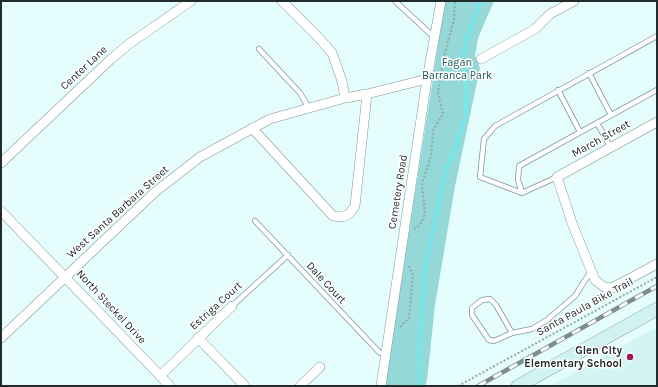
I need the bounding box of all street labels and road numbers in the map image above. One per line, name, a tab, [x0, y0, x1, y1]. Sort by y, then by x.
street label: Center Lane	[58, 43, 110, 93]
street label: March Street	[570, 118, 632, 160]
street label: Cemetery Road	[386, 154, 410, 230]
street label: West Santa Barbara Street	[65, 163, 171, 261]
street label: Dale Court	[303, 259, 349, 307]
street label: North Steckel Drive	[73, 267, 149, 347]
street label: Santa Paula Bike Trail	[534, 275, 636, 339]
street label: Estriga Court	[187, 279, 245, 333]

